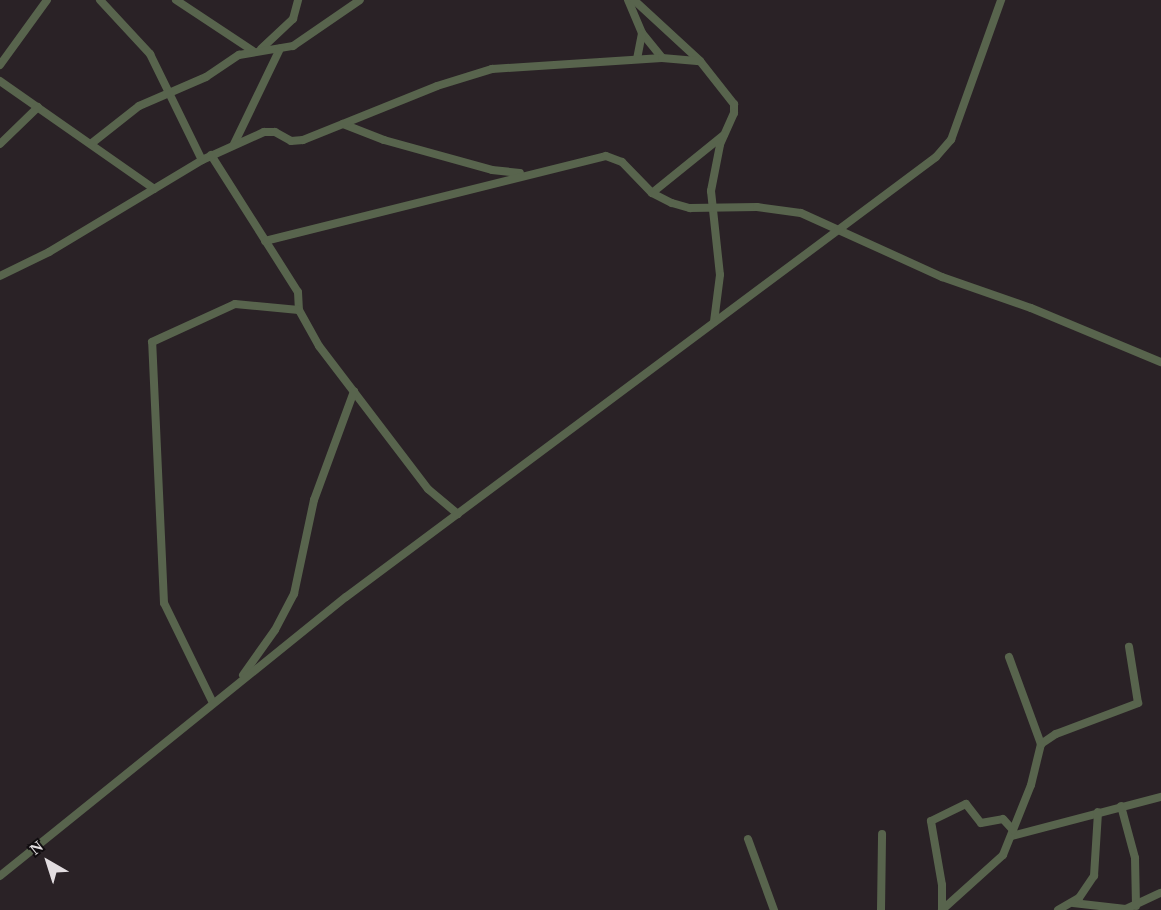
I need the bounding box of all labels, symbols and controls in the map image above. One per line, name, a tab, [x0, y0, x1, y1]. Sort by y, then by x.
north arrow	[18, 832, 78, 892]
text: N	[27, 837, 46, 858]

